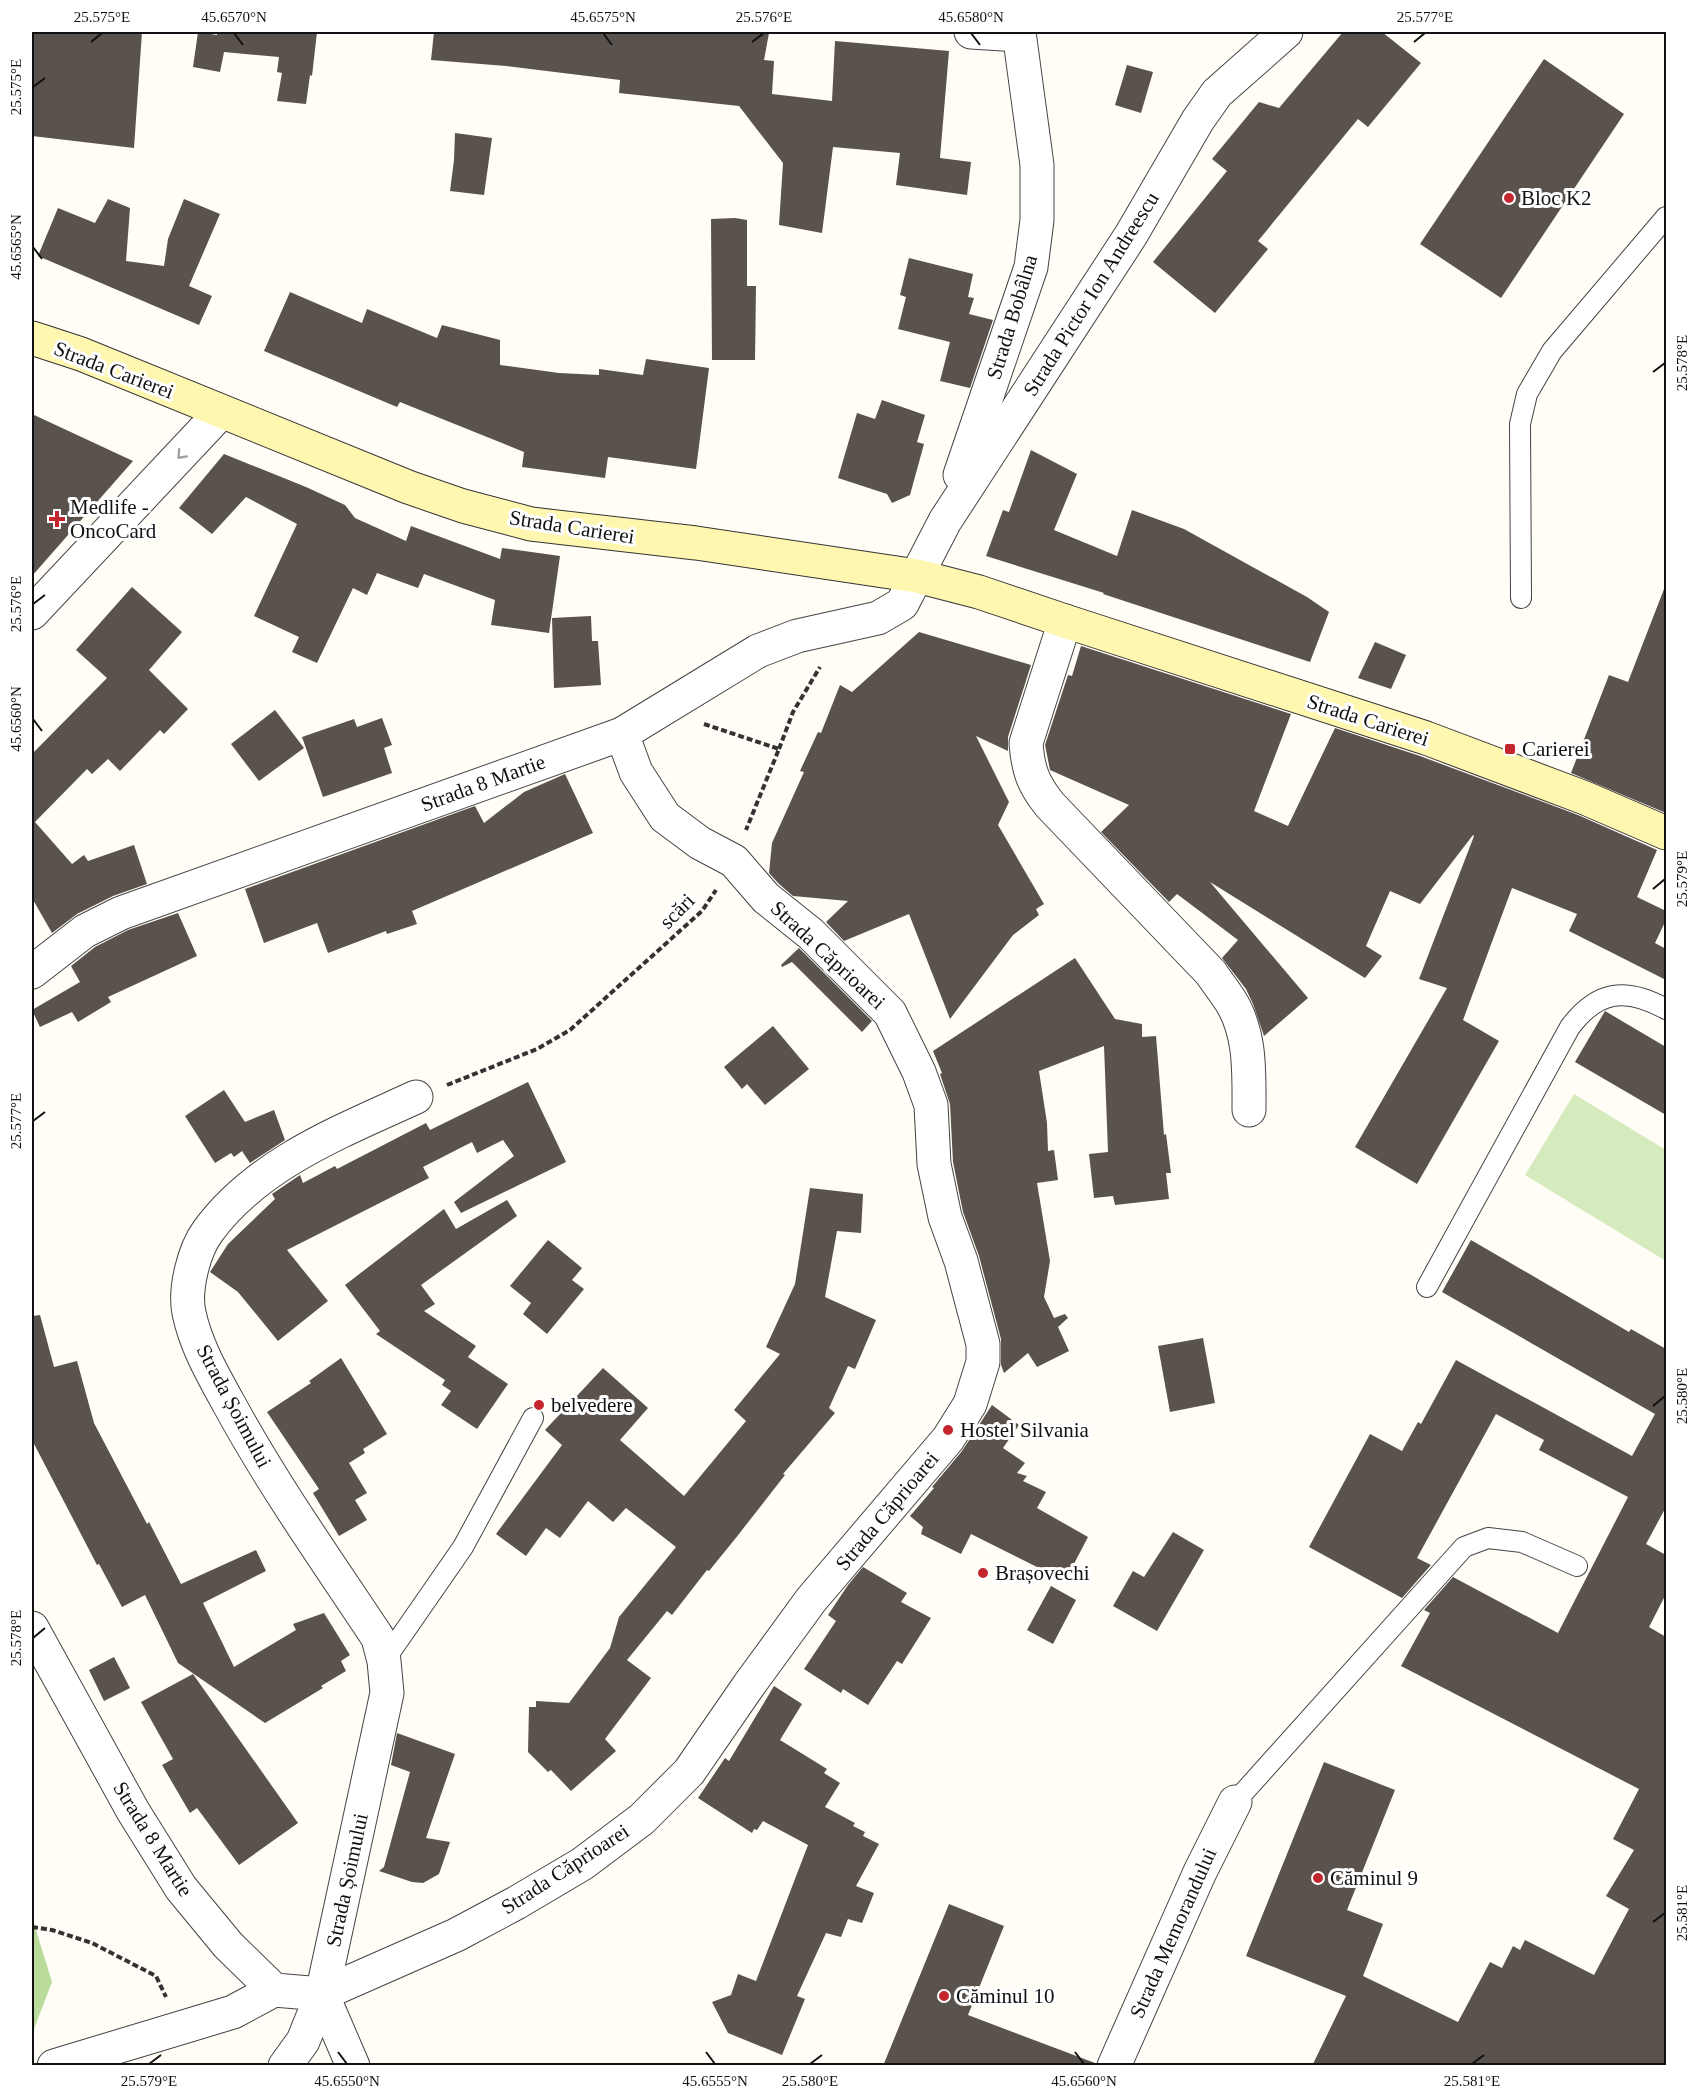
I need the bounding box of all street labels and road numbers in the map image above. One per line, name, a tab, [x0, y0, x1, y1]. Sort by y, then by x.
street label: Strada Pictor Ion Andreescu	[1018, 187, 1164, 401]
street label: Strada Bobâlna	[982, 251, 1043, 382]
street label: Strada Carierei	[51, 336, 178, 404]
street label: Strada Carierei	[508, 505, 637, 549]
street label: Strada Carierei	[1304, 689, 1432, 751]
street label: Strada 8 Martie	[418, 749, 548, 817]
street label: scări	[654, 888, 700, 934]
street label: Strada Căprioarei	[766, 896, 890, 1014]
street label: Strada Șoimului	[191, 1340, 277, 1472]
street label: Strada Căprioarei	[830, 1447, 944, 1575]
street label: Strada 8 Martie	[108, 1777, 198, 1901]
street label: Strada Șoimului	[321, 1811, 373, 1949]
street label: Strada Căprioarei	[497, 1819, 634, 1919]
street label: Strada Memorandului	[1125, 1844, 1221, 2022]

